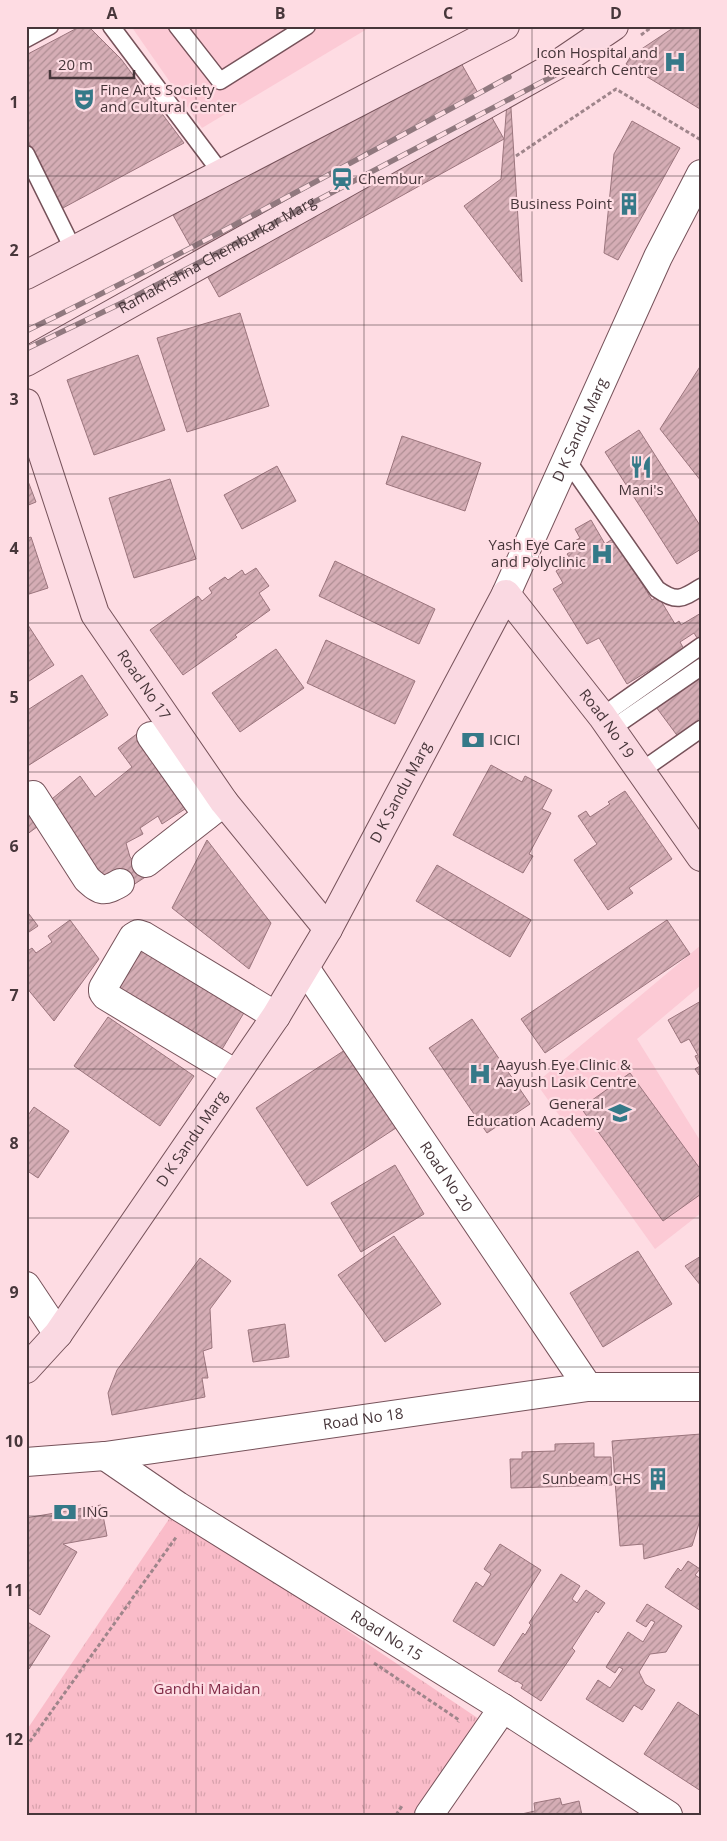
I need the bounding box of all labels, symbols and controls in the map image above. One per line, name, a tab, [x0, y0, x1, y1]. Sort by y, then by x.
text: A	[106, 2, 118, 24]
text: B	[275, 2, 285, 24]
text: C	[443, 2, 453, 24]
text: D	[610, 2, 622, 24]
place label: Icon Hospital and Research Centre	[536, 42, 658, 79]
scale bar	[50, 48, 134, 80]
hospital icon: Icon Hospital and Research Centre	[662, 49, 688, 75]
text: 20 m	[58, 54, 93, 74]
place label: Fine Arts Society and Cultural Center	[100, 79, 237, 116]
theatre icon: Fine Arts Society and Cultural Center	[71, 86, 97, 112]
text: 1	[9, 91, 19, 113]
station icon: Chembur	[329, 166, 355, 192]
place label: Chembur	[358, 168, 423, 188]
street label: Ramakrishna Chemburkar Marg	[114, 191, 319, 317]
building icon: Business Point	[616, 191, 642, 217]
place label: Business Point	[510, 193, 612, 213]
text: 2	[9, 239, 19, 261]
street label: D K Sandu Marg	[547, 374, 611, 485]
text: 3	[9, 388, 19, 410]
restaurant icon: Mani's	[628, 454, 654, 480]
place label: Mani's	[618, 479, 664, 499]
place label: Yash Eye Care and Polyclinic	[489, 534, 586, 571]
text: 4	[9, 537, 19, 559]
hospital icon: Yash Eye Care and Polyclinic	[589, 541, 615, 567]
street label: Road No 17	[113, 645, 176, 723]
street label: Road No 19	[575, 684, 640, 762]
text: 5	[9, 686, 19, 708]
bank icon: ICICI	[460, 727, 486, 753]
place label: ICICI	[489, 729, 520, 749]
street label: D K Sandu Marg	[365, 738, 435, 846]
text: 6	[9, 835, 19, 857]
text: 7	[9, 984, 19, 1006]
place label: Aayush Eye Clinic & Aayush Lasik Centre	[496, 1054, 637, 1091]
hospital icon: Aayush Eye Clinic & Aayush Lasik Centre	[467, 1061, 493, 1087]
street label: D K Sandu Marg	[151, 1086, 231, 1190]
place label: General Education Academy	[467, 1093, 604, 1130]
school or university icon: General Education Academy	[607, 1100, 633, 1126]
text: 8	[9, 1132, 19, 1154]
street label: Road No 20	[416, 1137, 478, 1215]
text: 9	[9, 1281, 19, 1303]
street label: Road No 18	[321, 1402, 405, 1434]
text: 10	[5, 1430, 23, 1452]
building icon: Sunbeam CHS	[645, 1466, 671, 1492]
place label: Sunbeam CHS	[542, 1468, 641, 1488]
bank icon: ING	[52, 1499, 78, 1525]
place label: ING	[82, 1501, 108, 1521]
text: 11	[5, 1579, 23, 1601]
street label: Road No.15	[347, 1605, 427, 1665]
park label: Gandhi Maidan	[154, 1678, 260, 1698]
text: 12	[5, 1728, 23, 1750]

